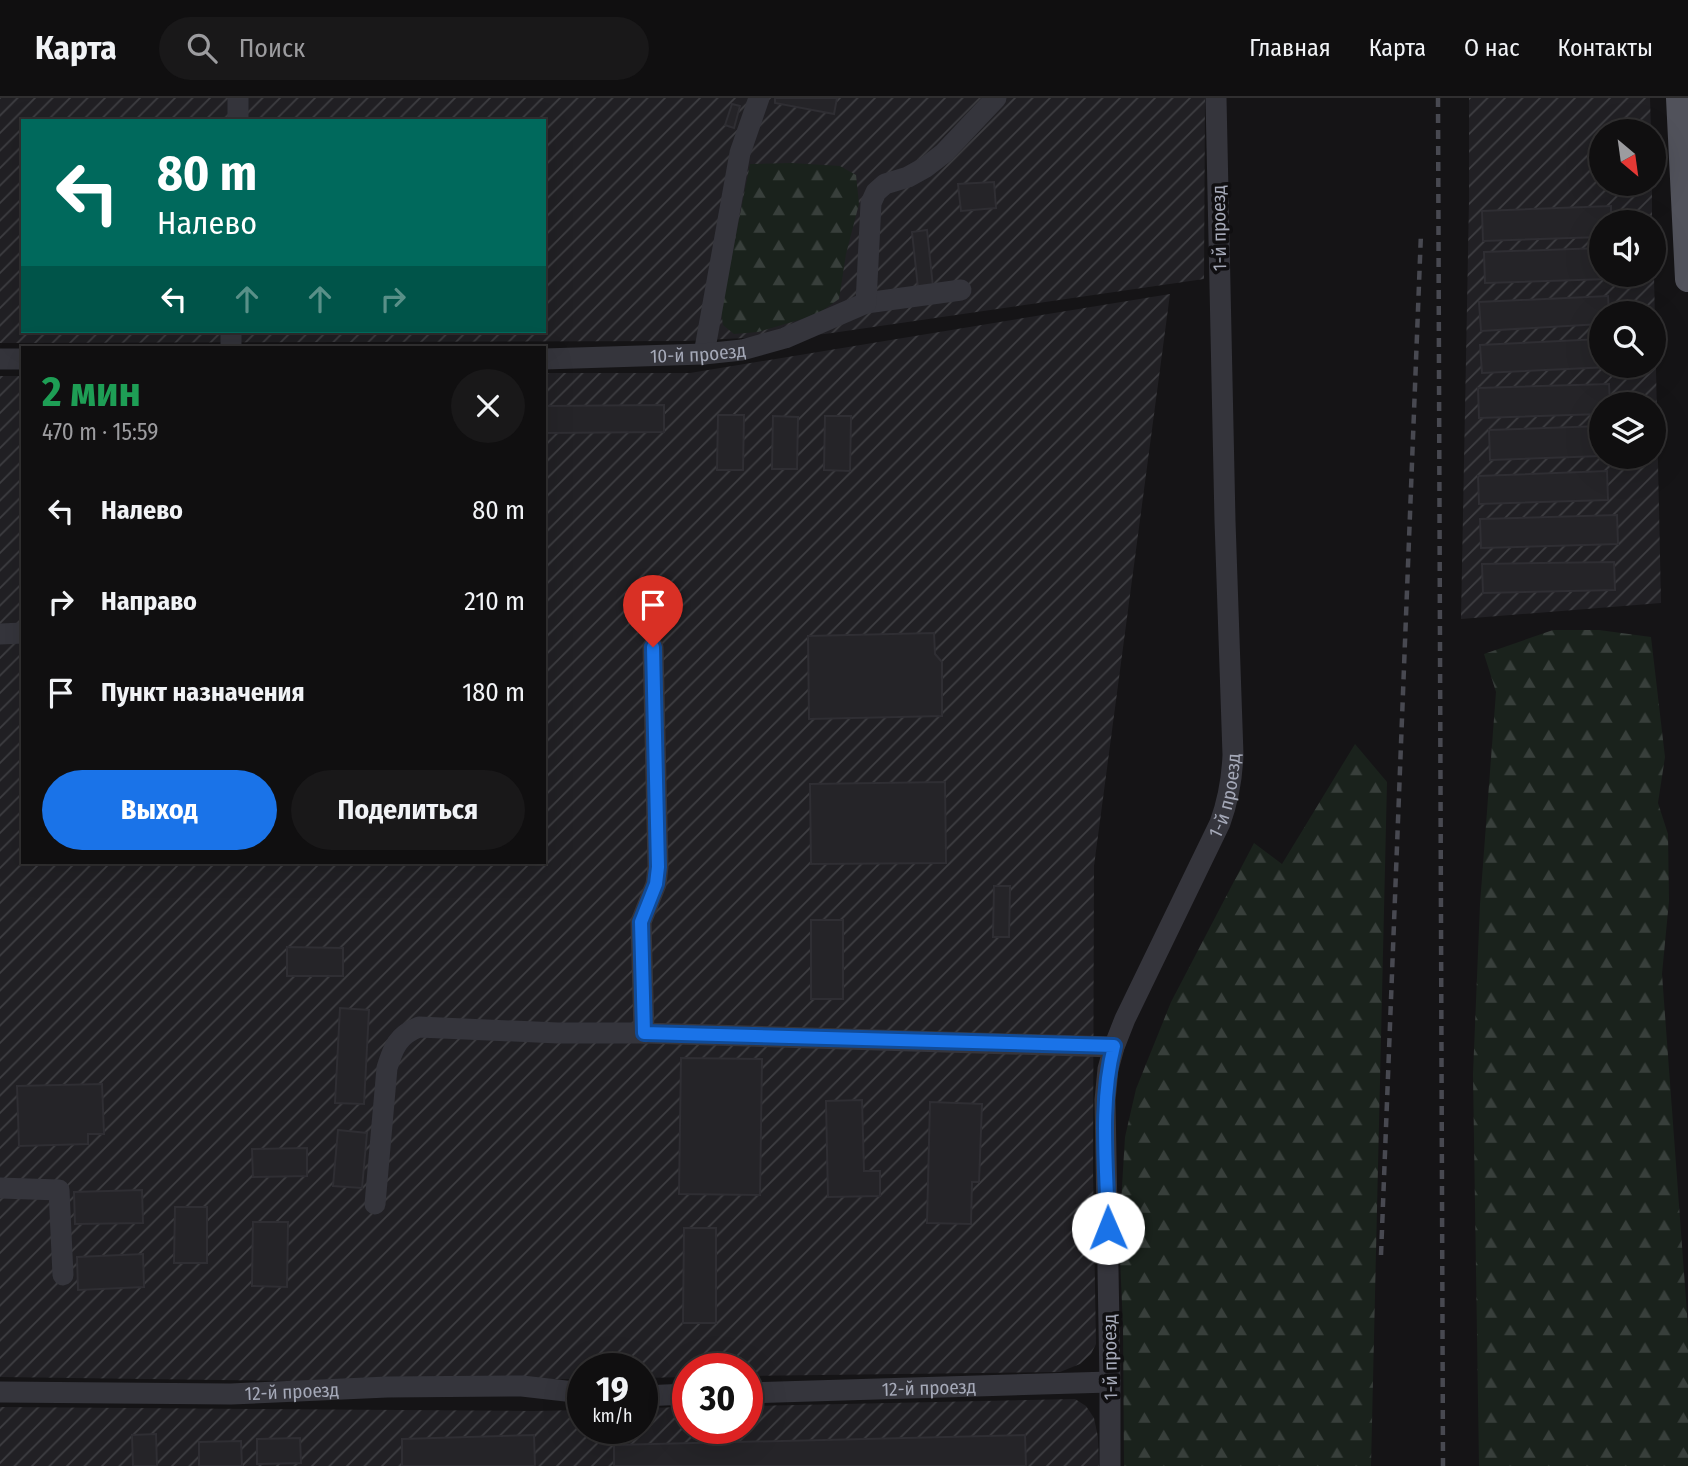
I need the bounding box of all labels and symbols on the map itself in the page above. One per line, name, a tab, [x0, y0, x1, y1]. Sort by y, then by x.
north arrow	[1589, 119, 1666, 196]
street label: 1-й проезд	[1207, 185, 1231, 271]
street label: 10-й проезд	[650, 338, 747, 367]
pin	[623, 575, 683, 647]
street label: 1-й проезд	[1203, 753, 1245, 841]
position arrow	[1071, 1191, 1145, 1265]
street label: 1-й проезд	[1098, 1314, 1122, 1400]
speed limit sign: 30	[672, 1353, 763, 1444]
street label: 12-й проезд	[881, 1375, 976, 1400]
street label: 12-й проезд	[244, 1378, 340, 1405]

